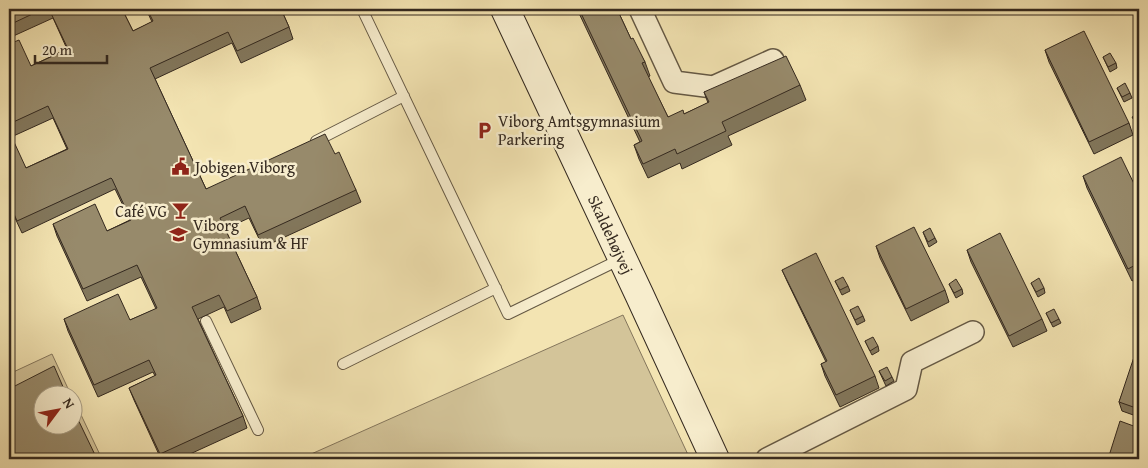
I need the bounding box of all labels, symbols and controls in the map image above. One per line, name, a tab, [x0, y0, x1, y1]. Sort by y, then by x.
scale bar	[35, 32, 108, 64]
text: 20 m	[42, 39, 73, 60]
place label: Viborg Amtsgymnasium Parkering	[498, 109, 660, 151]
parking icon: Viborg Amtsgymnasium Parkering	[474, 120, 494, 140]
place label: Jobigen Viborg	[193, 155, 295, 179]
public building icon: Jobigen Viborg	[171, 157, 191, 177]
street label: Skaldehøjvej	[582, 191, 640, 278]
place label: Café VG	[115, 199, 168, 223]
bar icon: Café VG	[171, 201, 191, 221]
place label: Viborg Gymnasium & HF	[193, 213, 309, 255]
school or university icon: Viborg Gymnasium & HF	[169, 224, 189, 244]
north arrow	[32, 386, 82, 436]
text: N	[58, 394, 80, 413]

